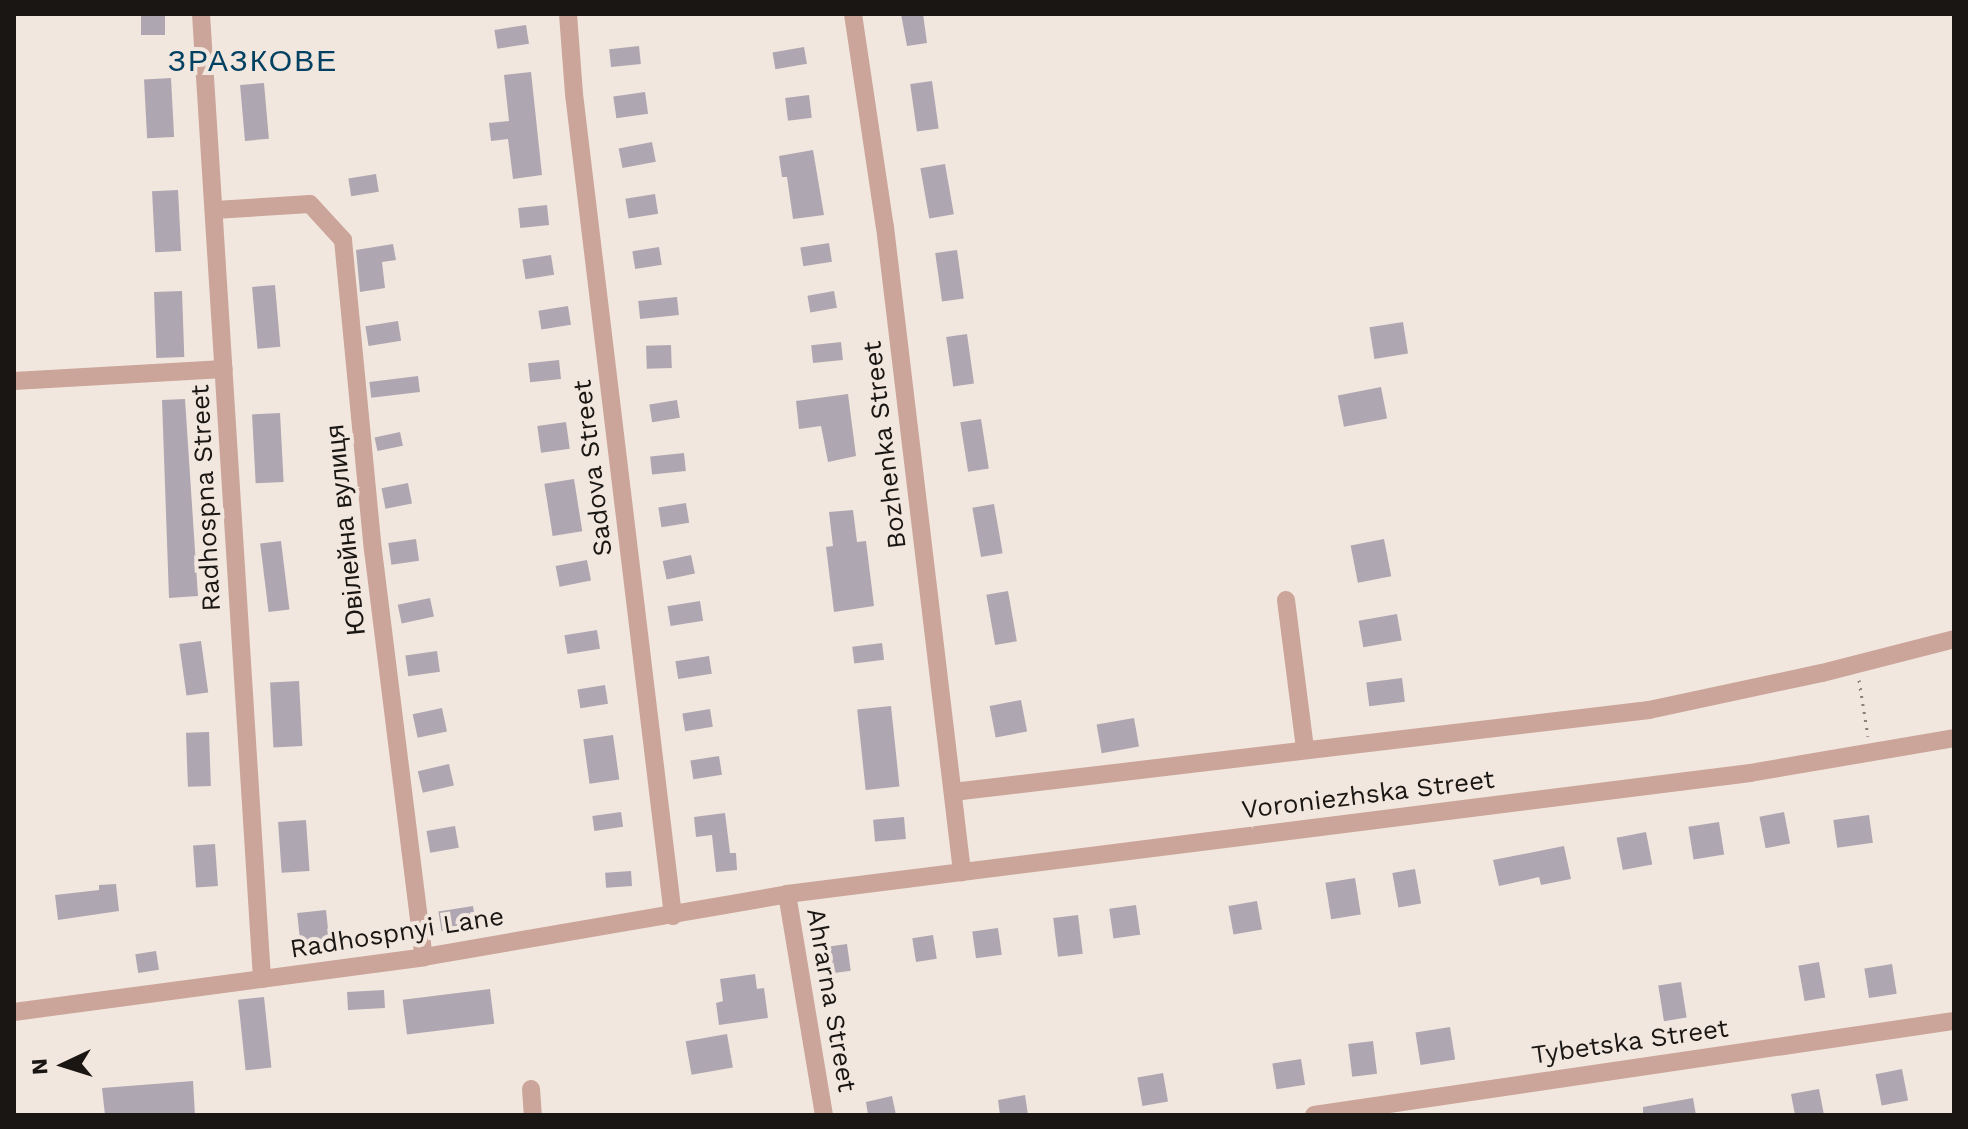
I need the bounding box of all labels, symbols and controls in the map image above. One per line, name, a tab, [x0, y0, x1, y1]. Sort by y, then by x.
district label: ЗРАЗКОВЕ	[168, 43, 338, 79]
street label: Bozhenka Street	[857, 339, 913, 551]
street label: Sadova Street	[567, 378, 619, 558]
street label: Radhospna Street	[184, 383, 228, 613]
street label: Ювілейна вулиця	[319, 423, 373, 637]
street label: Voroniezhska Street	[1240, 764, 1496, 826]
street label: Radhospnyi Lane	[288, 901, 506, 965]
street label: Ahrarna Street	[799, 905, 863, 1095]
street label: Tybetska Street	[1529, 1013, 1731, 1071]
north arrow	[24, 1025, 104, 1105]
text: N	[27, 1058, 53, 1076]

